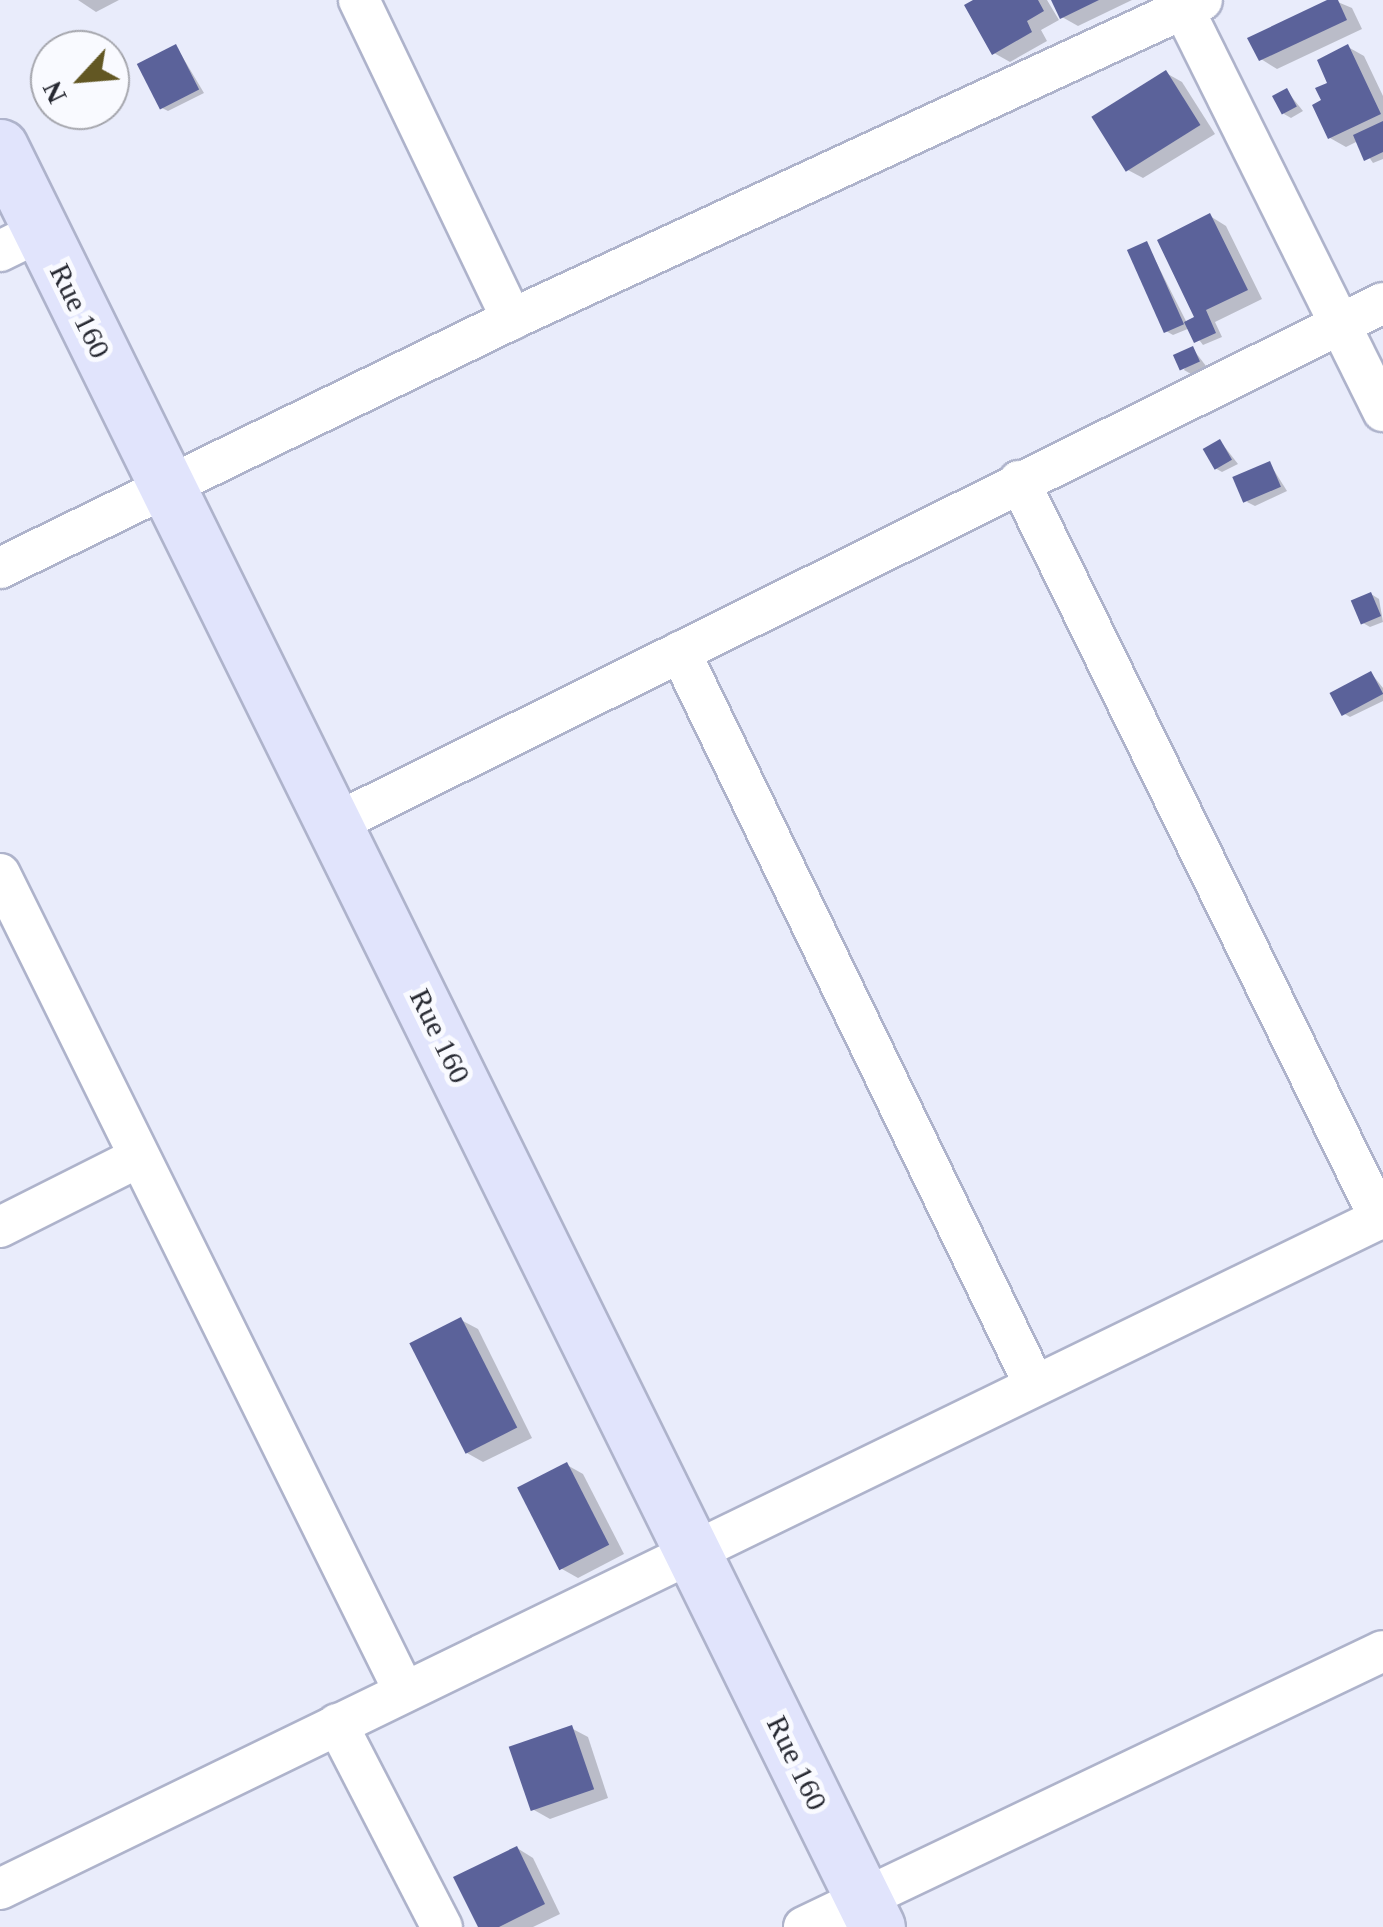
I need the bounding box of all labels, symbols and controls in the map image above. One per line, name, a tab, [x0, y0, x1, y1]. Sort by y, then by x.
north arrow	[30, 30, 130, 130]
text: N	[36, 77, 73, 108]
street label: Rue 160	[42, 258, 118, 364]
street label: Rue 160	[402, 983, 478, 1089]
street label: Rue 160	[759, 1710, 835, 1816]

